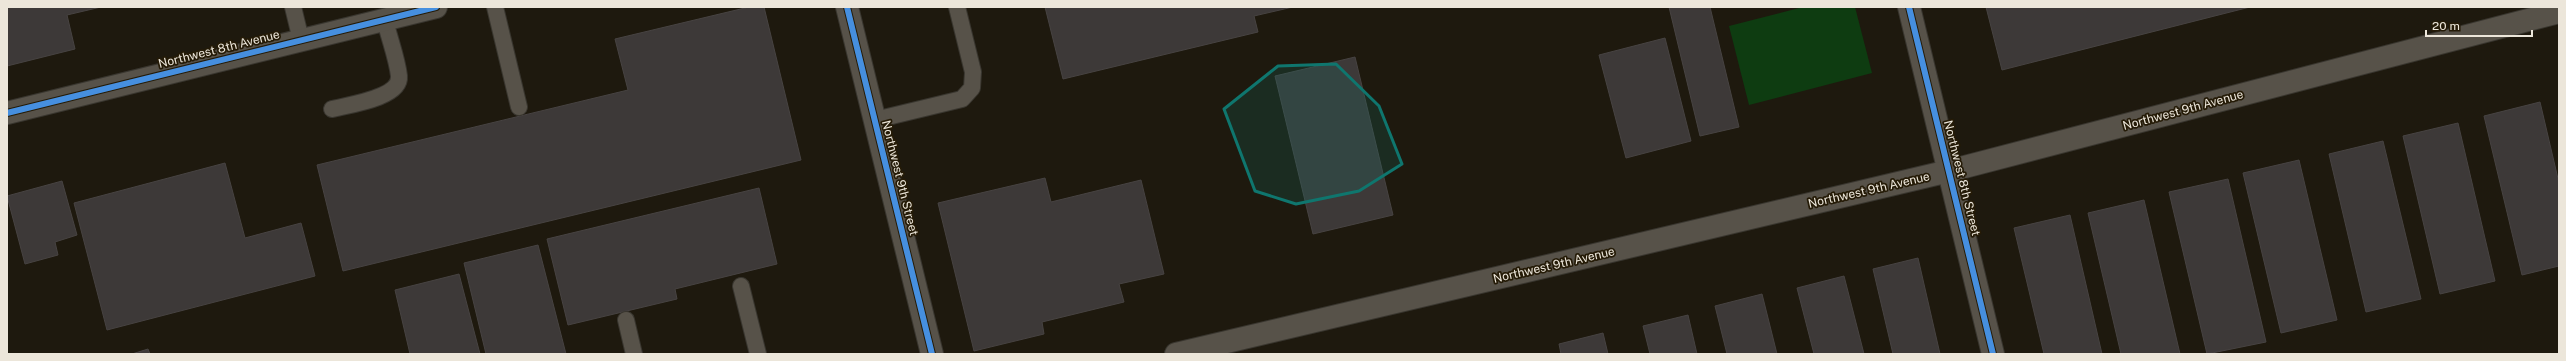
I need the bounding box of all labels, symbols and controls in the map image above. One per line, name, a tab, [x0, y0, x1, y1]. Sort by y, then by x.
scale bar	[2426, 12, 2532, 38]
text: 20 m	[2432, 19, 2460, 33]
street label: Northwest 8th Avenue	[157, 27, 281, 71]
street label: Northwest 9th Avenue	[2121, 87, 2245, 133]
street label: Northwest 9th Street	[879, 119, 921, 237]
street label: Northwest 8th Street	[1941, 119, 1983, 237]
street label: Northwest 9th Avenue	[1807, 169, 1931, 211]
street label: Northwest 9th Avenue	[1492, 244, 1616, 286]

